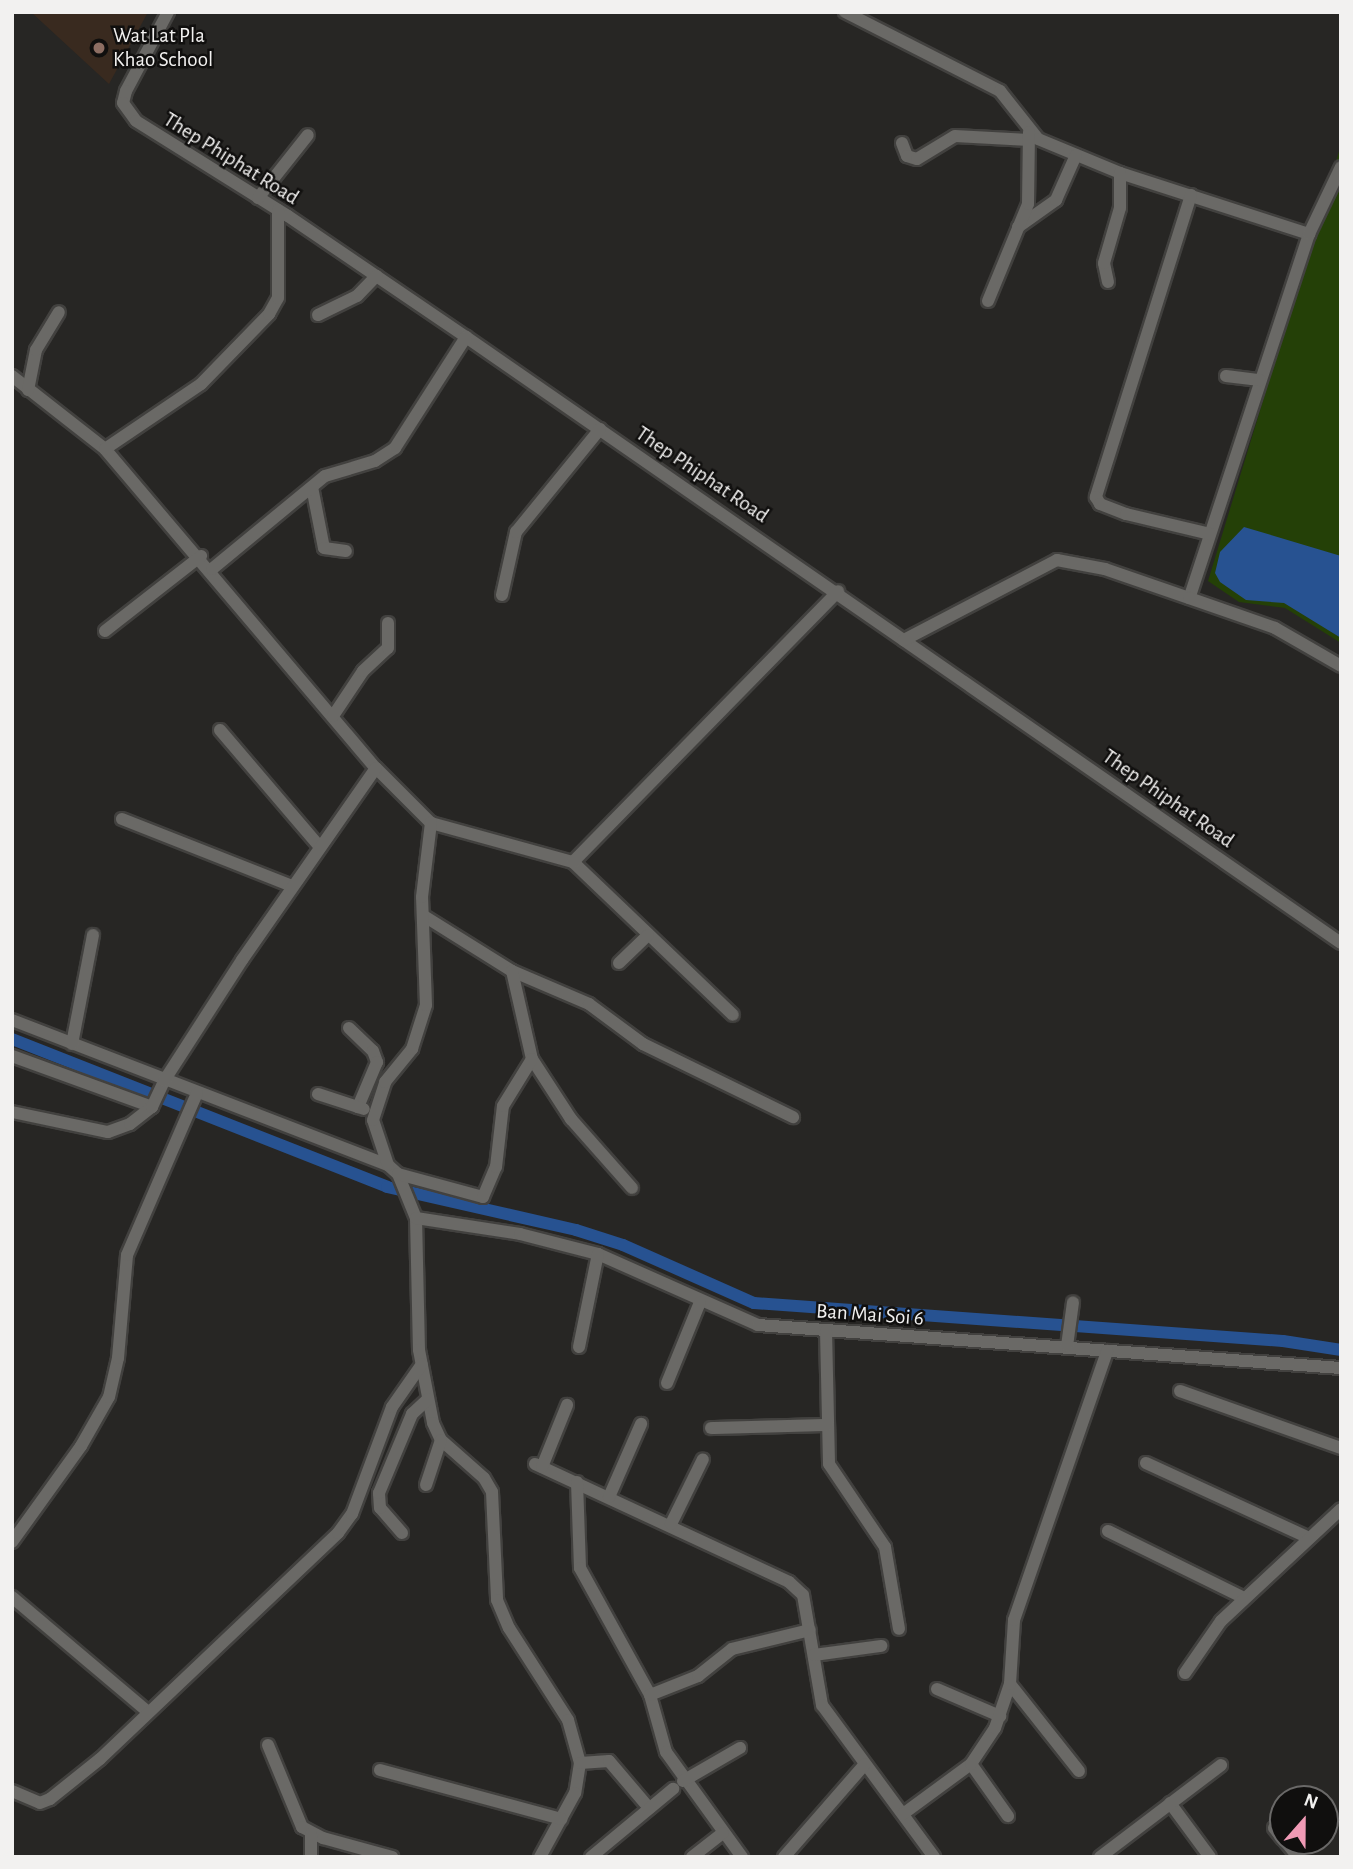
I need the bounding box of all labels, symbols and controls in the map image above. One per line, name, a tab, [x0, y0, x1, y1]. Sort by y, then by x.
place label: Wat Lat Pla Khao School	[113, 23, 213, 73]
marker: Wat Lat Pla Khao School	[91, 40, 107, 56]
street label: Thep Phiphat Road	[159, 107, 303, 211]
street label: Thep Phiphat Road	[631, 421, 773, 529]
street label: Thep Phiphat Road	[1097, 744, 1239, 854]
street label: Ban Mai Soi 6	[815, 1299, 925, 1331]
north arrow	[1269, 1785, 1339, 1855]
text: N	[1301, 1791, 1321, 1813]

